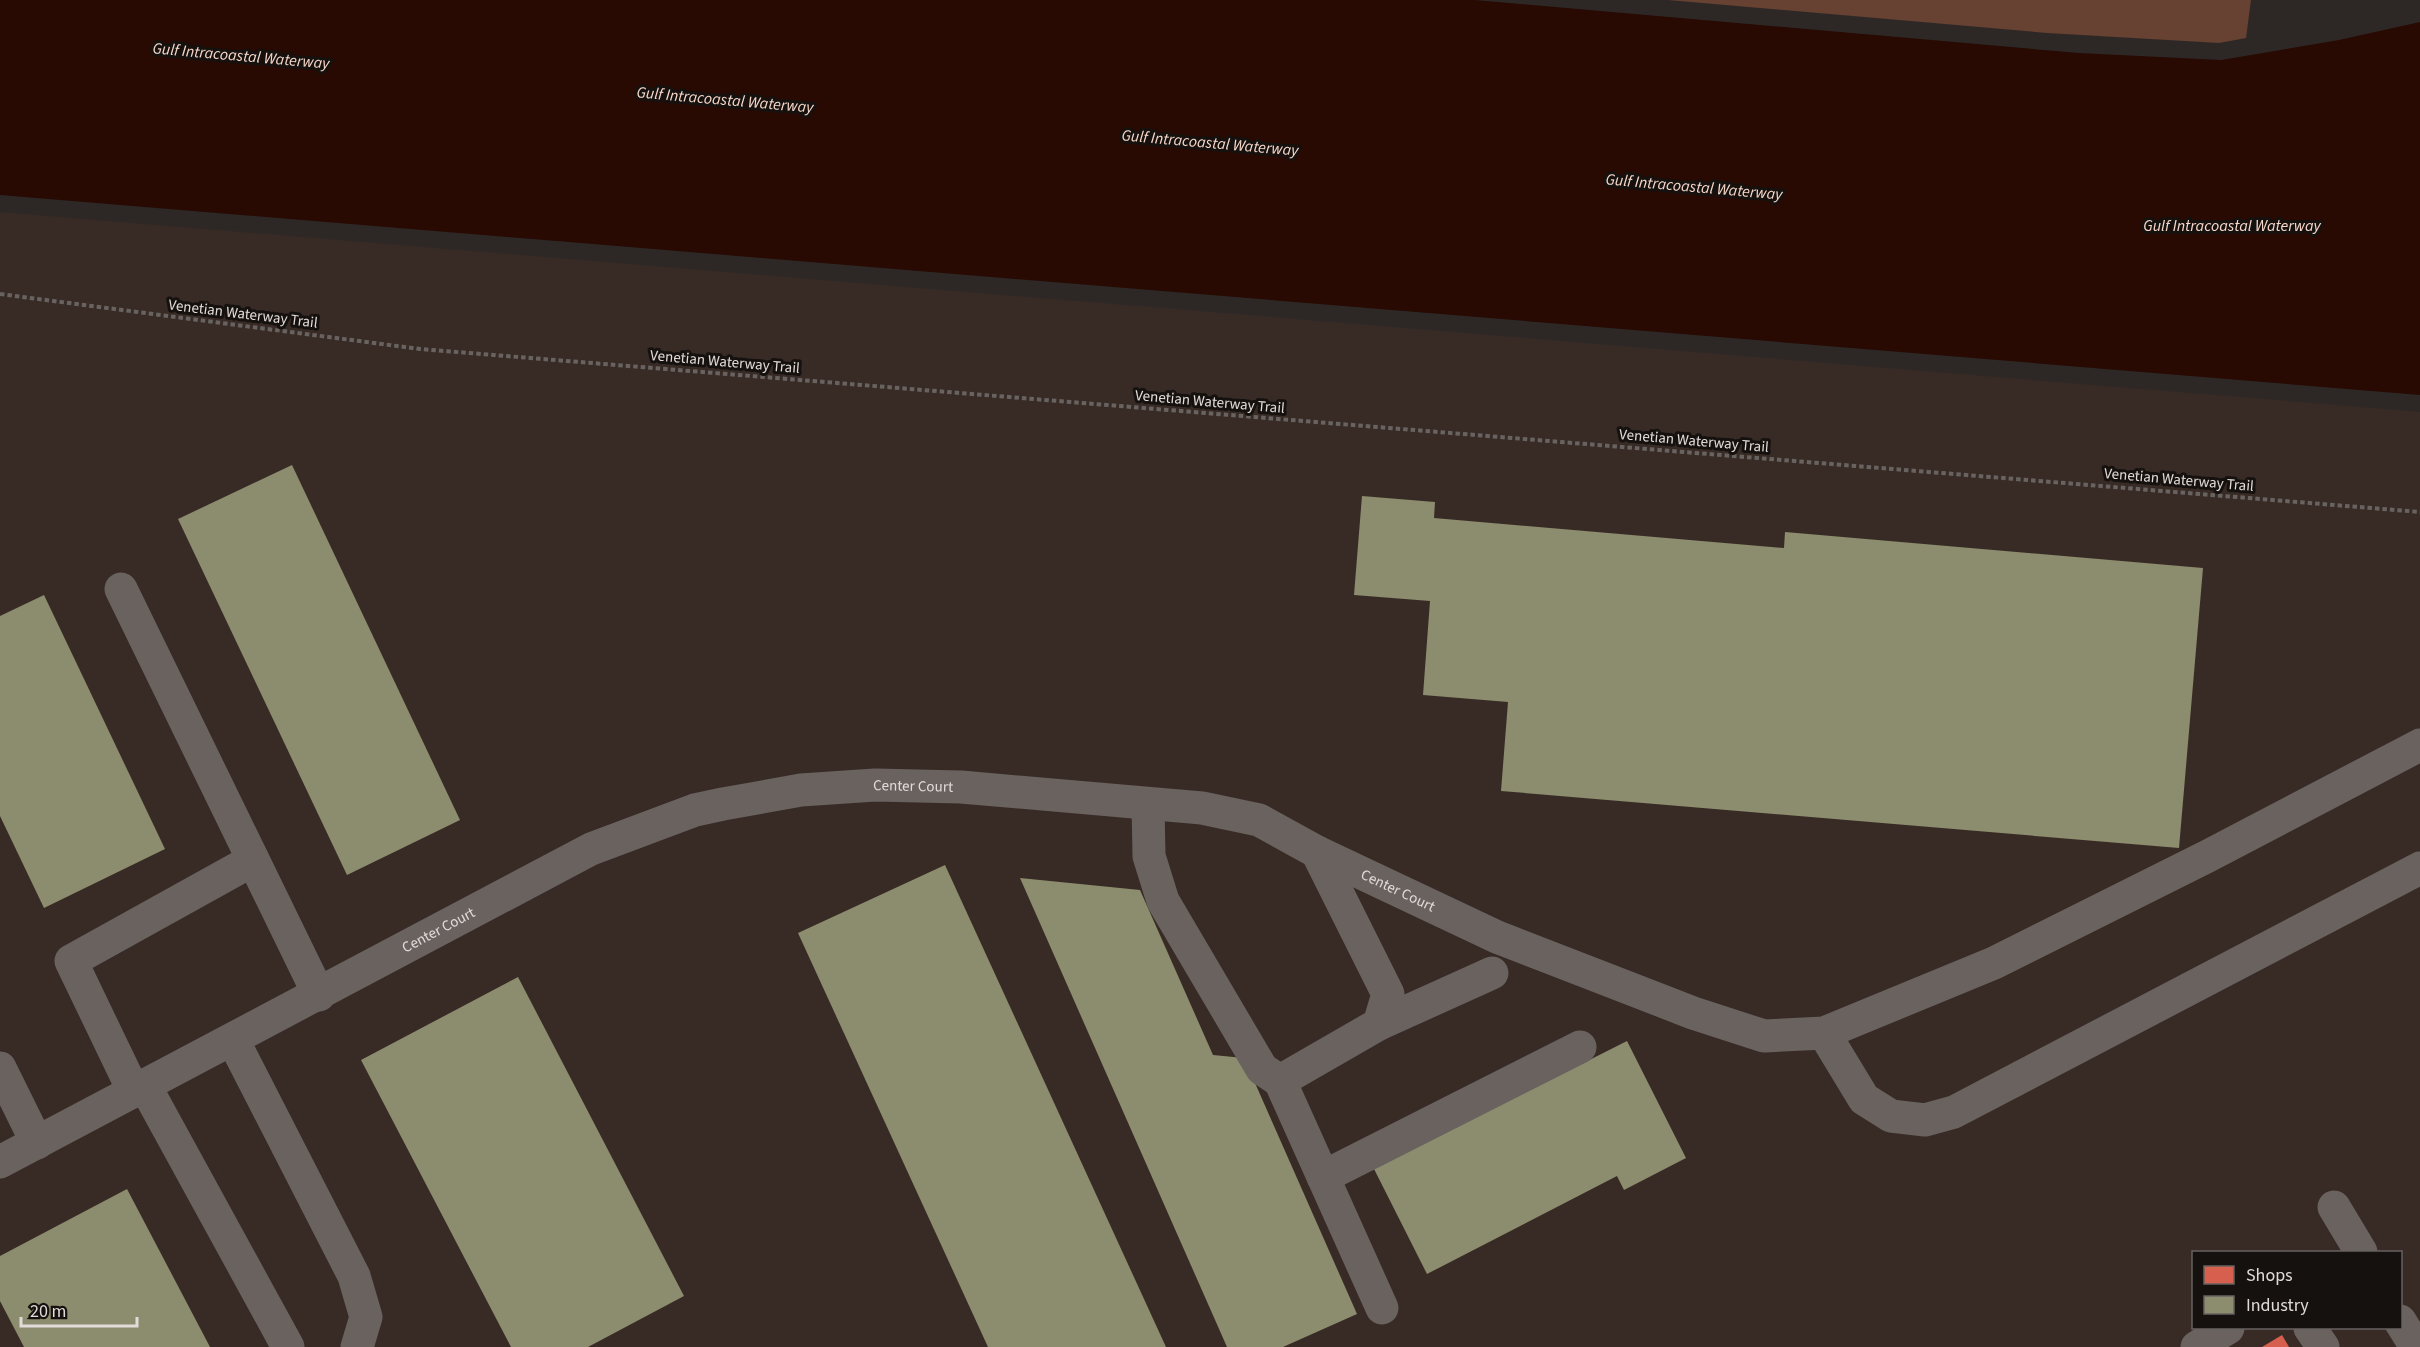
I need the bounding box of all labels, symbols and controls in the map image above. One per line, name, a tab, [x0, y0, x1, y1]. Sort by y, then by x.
water label: Gulf Intracoastal Waterway	[152, 37, 331, 75]
water label: Gulf Intracoastal Waterway	[636, 81, 815, 119]
water label: Gulf Intracoastal Waterway	[1121, 124, 1300, 162]
water label: Gulf Intracoastal Waterway	[1605, 168, 1784, 206]
water label: Gulf Intracoastal Waterway	[2143, 215, 2322, 237]
street label: Venetian Waterway Trail	[167, 294, 319, 334]
street label: Venetian Waterway Trail	[649, 345, 801, 379]
street label: Venetian Waterway Trail	[1134, 385, 1286, 419]
street label: Venetian Waterway Trail	[1618, 424, 1770, 458]
street label: Venetian Waterway Trail	[2103, 463, 2255, 497]
street label: Center Court	[873, 774, 953, 797]
street label: Center Court	[1357, 864, 1439, 917]
street label: Center Court	[398, 902, 479, 958]
legend	[2192, 1251, 2402, 1329]
text: Shops	[2246, 1263, 2293, 1288]
scale bar	[21, 1290, 136, 1328]
text: Industry	[2246, 1293, 2309, 1318]
text: 20 m	[30, 1299, 66, 1324]

